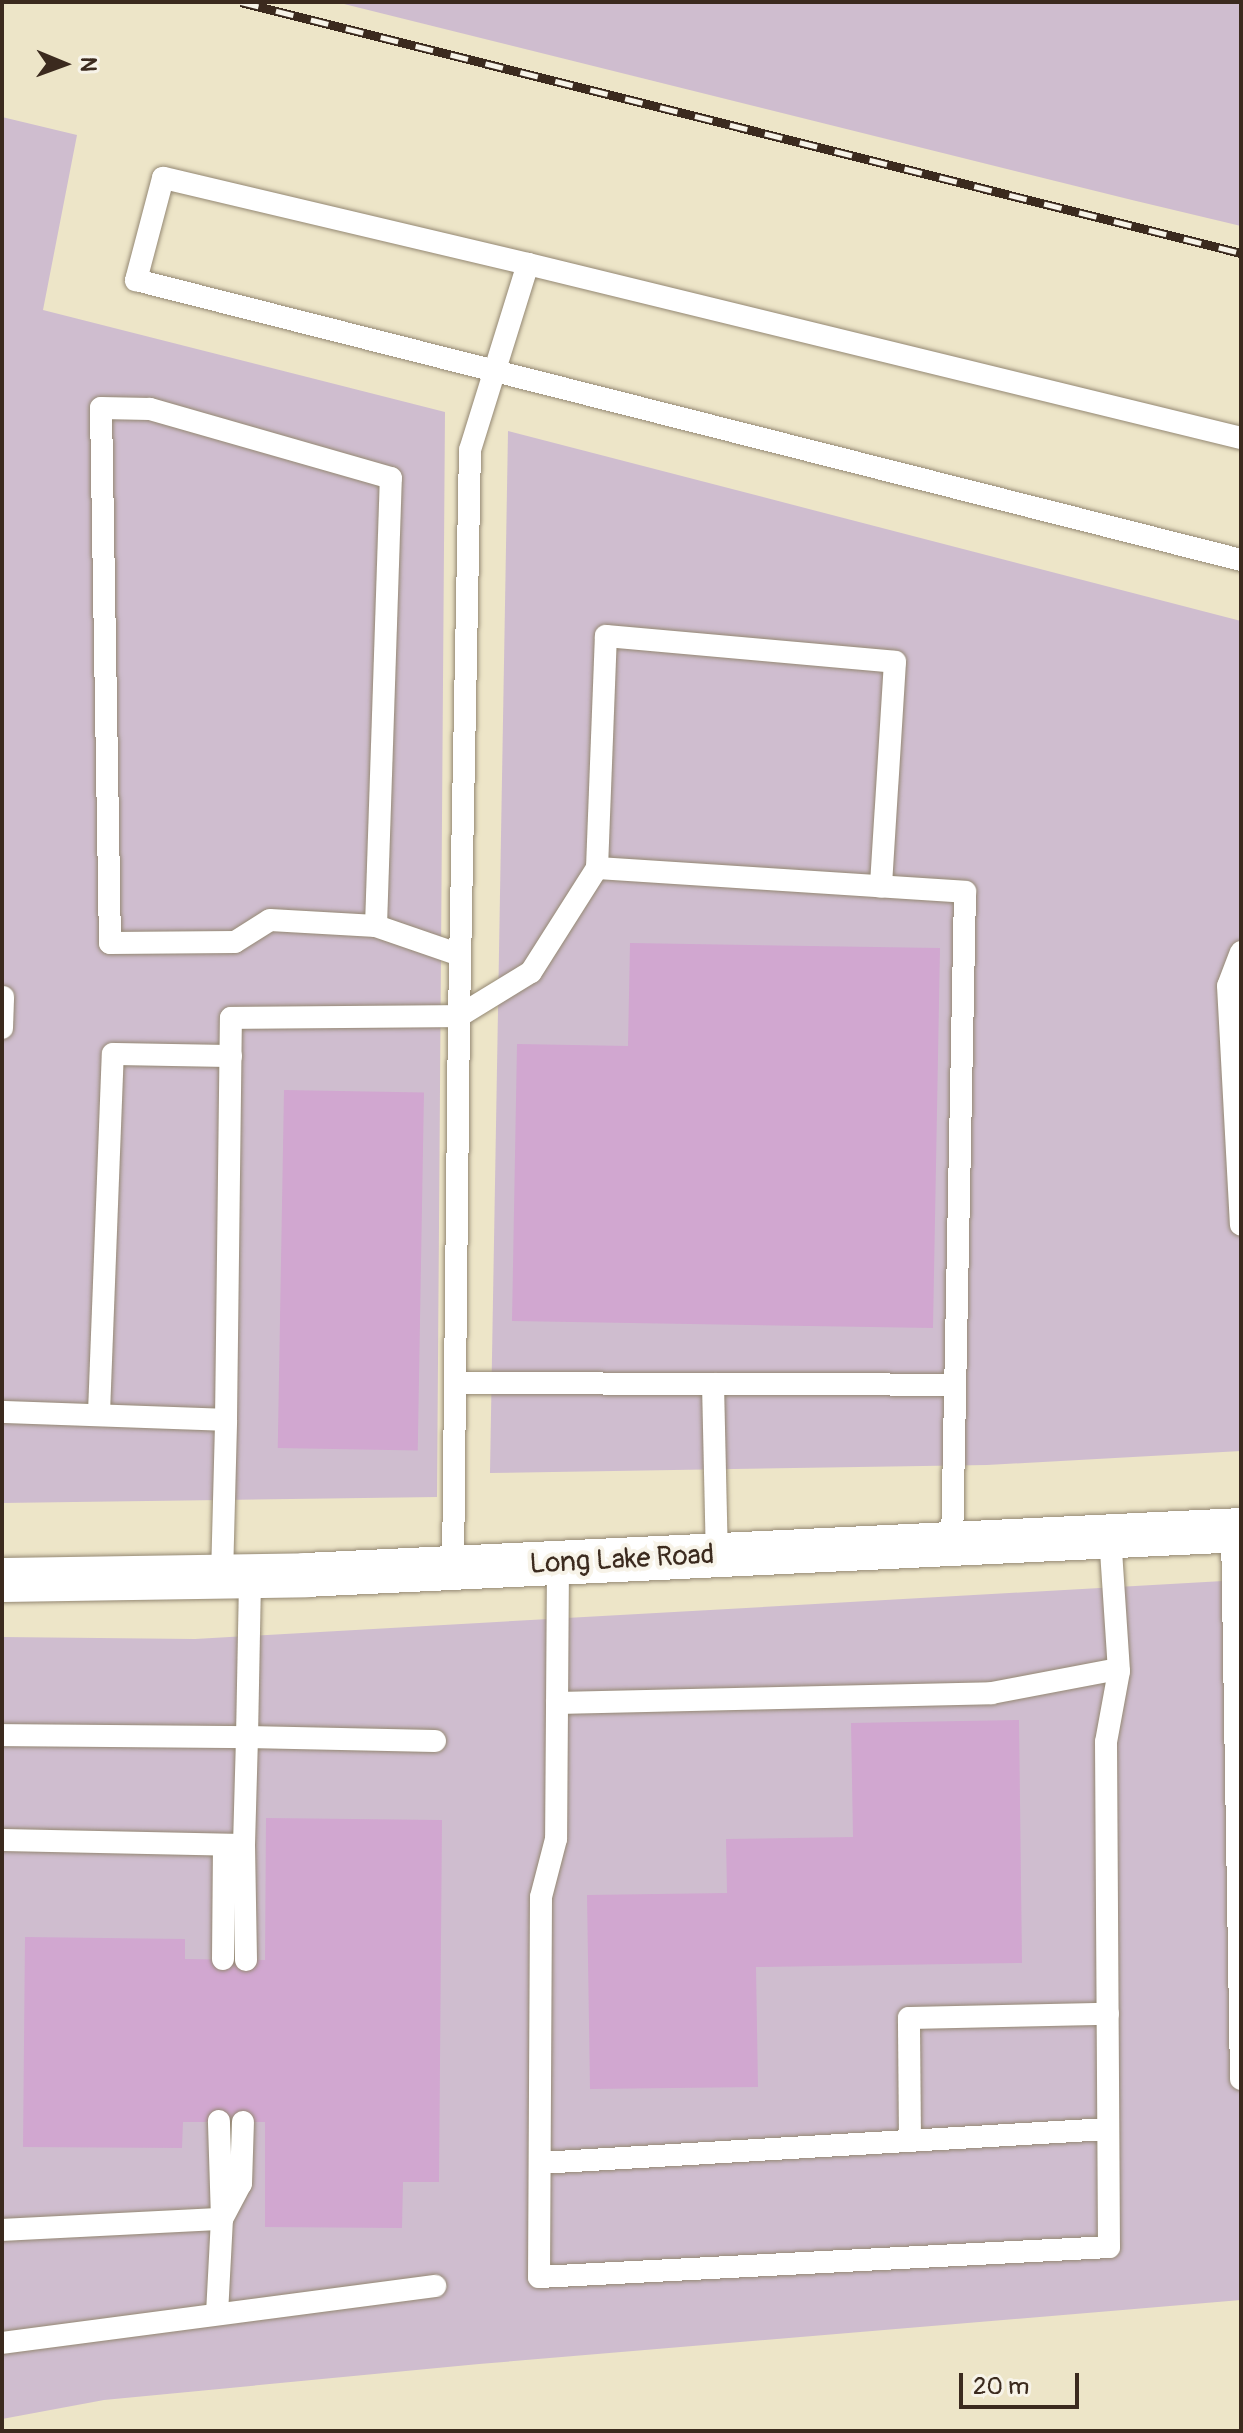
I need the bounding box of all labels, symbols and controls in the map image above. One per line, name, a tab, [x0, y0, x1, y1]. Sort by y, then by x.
north arrow	[24, 24, 104, 104]
text: N	[74, 57, 102, 72]
street label: Long Lake Road	[529, 1538, 715, 1582]
scale bar	[963, 2357, 1083, 2407]
text: 20 m	[973, 2372, 1029, 2401]

